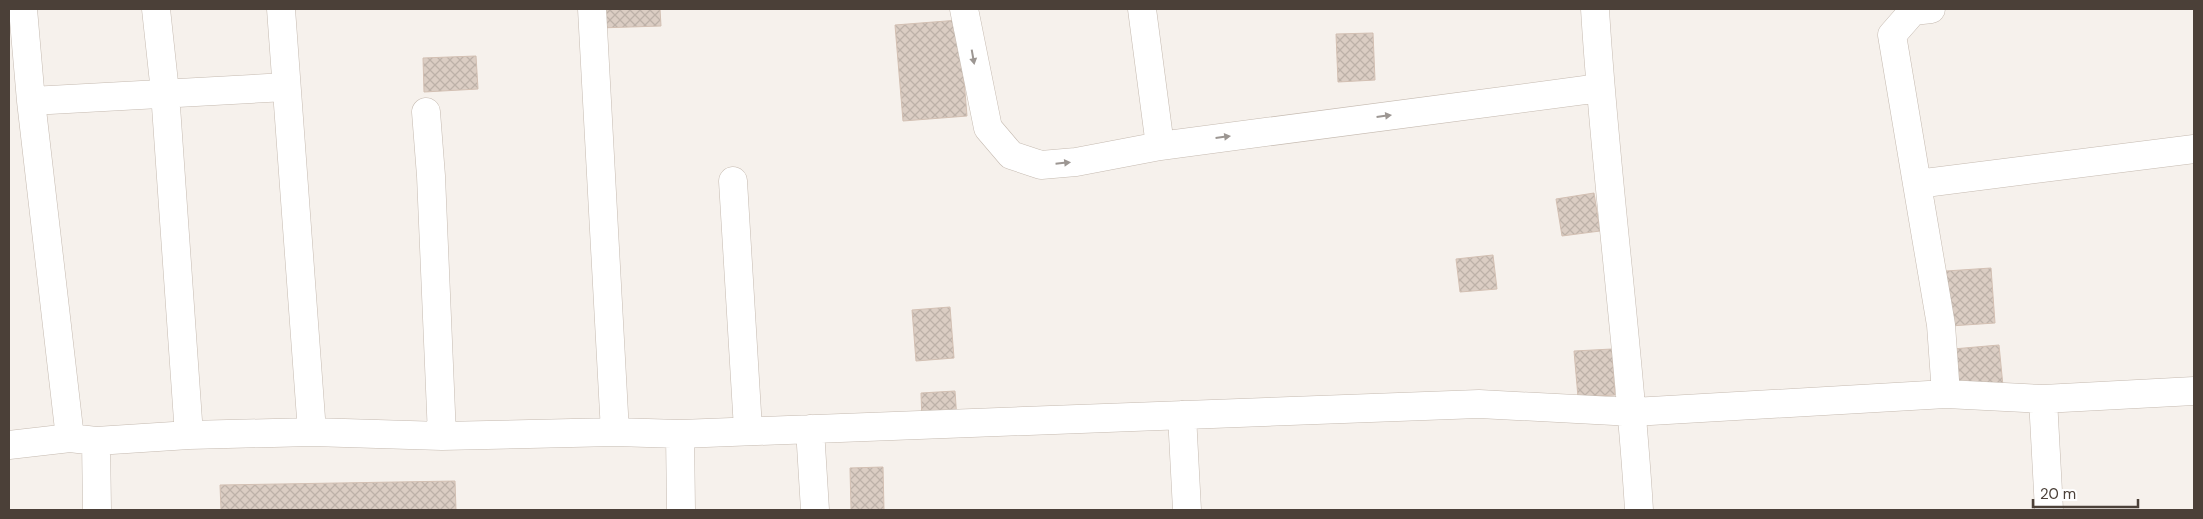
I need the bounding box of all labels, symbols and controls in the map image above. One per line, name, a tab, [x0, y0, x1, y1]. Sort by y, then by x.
one-way arrow	[969, 49, 977, 65]
one-way arrow	[1377, 112, 1393, 120]
one-way arrow	[1216, 133, 1232, 141]
one-way arrow	[1055, 159, 1071, 167]
scale bar	[2033, 476, 2138, 508]
text: 20 m	[2040, 484, 2076, 504]

